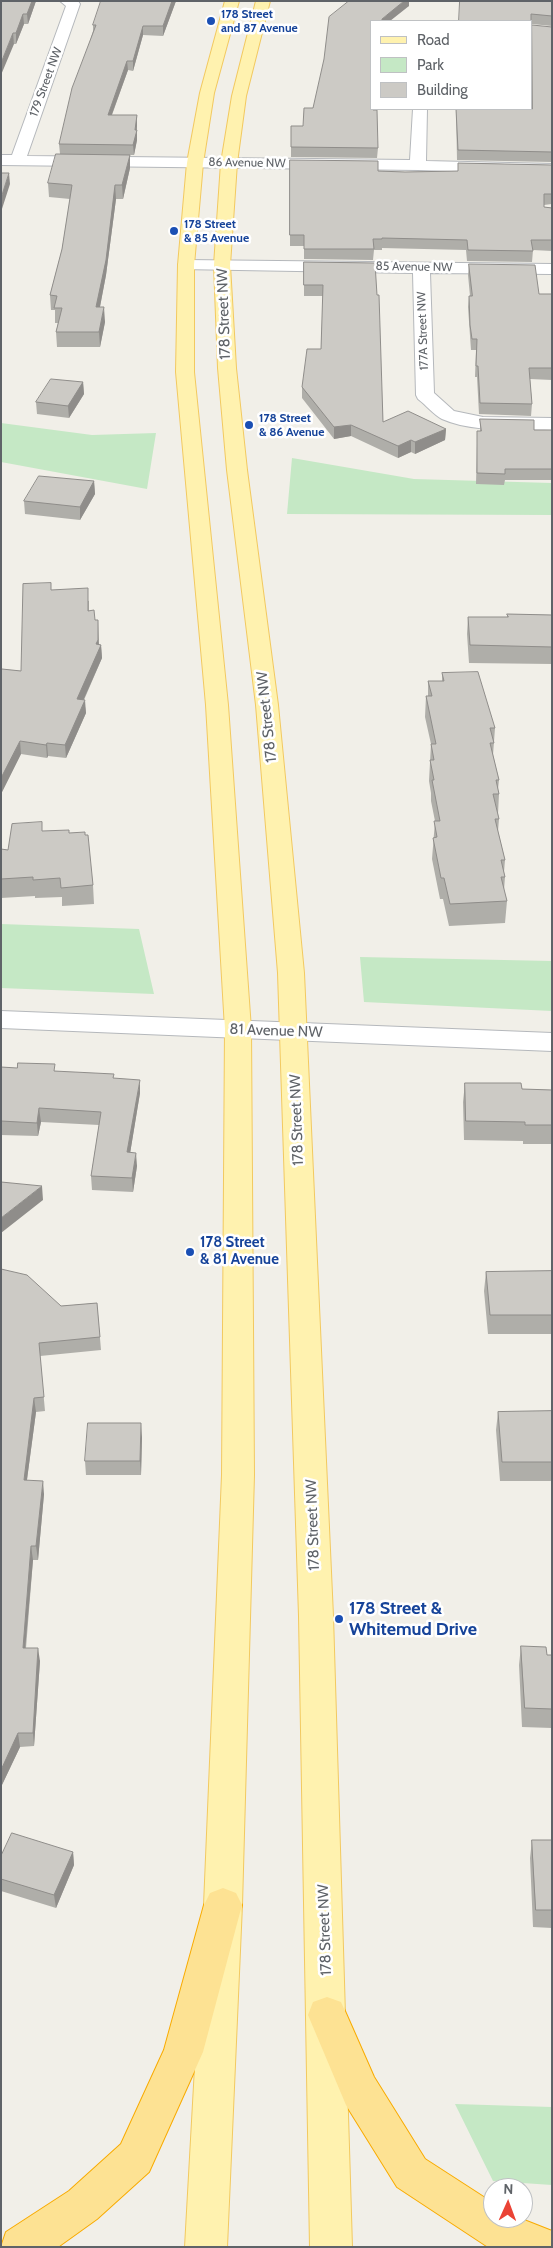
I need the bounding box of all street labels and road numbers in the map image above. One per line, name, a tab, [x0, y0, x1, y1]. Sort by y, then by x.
street label: 179 Street NW	[27, 45, 65, 119]
street label: 86 Avenue NW	[208, 155, 286, 171]
street label: 85 Avenue NW	[375, 259, 453, 275]
street label: 178 Street NW	[213, 268, 235, 360]
street label: 177A Street NW	[414, 291, 432, 371]
street label: 178 Street NW	[253, 671, 281, 763]
street label: 81 Avenue NW	[229, 1020, 323, 1042]
street label: 178 Street NW	[286, 1074, 308, 1166]
street label: 178 Street NW	[302, 1479, 324, 1571]
street label: 178 Street NW	[314, 1884, 336, 1976]

